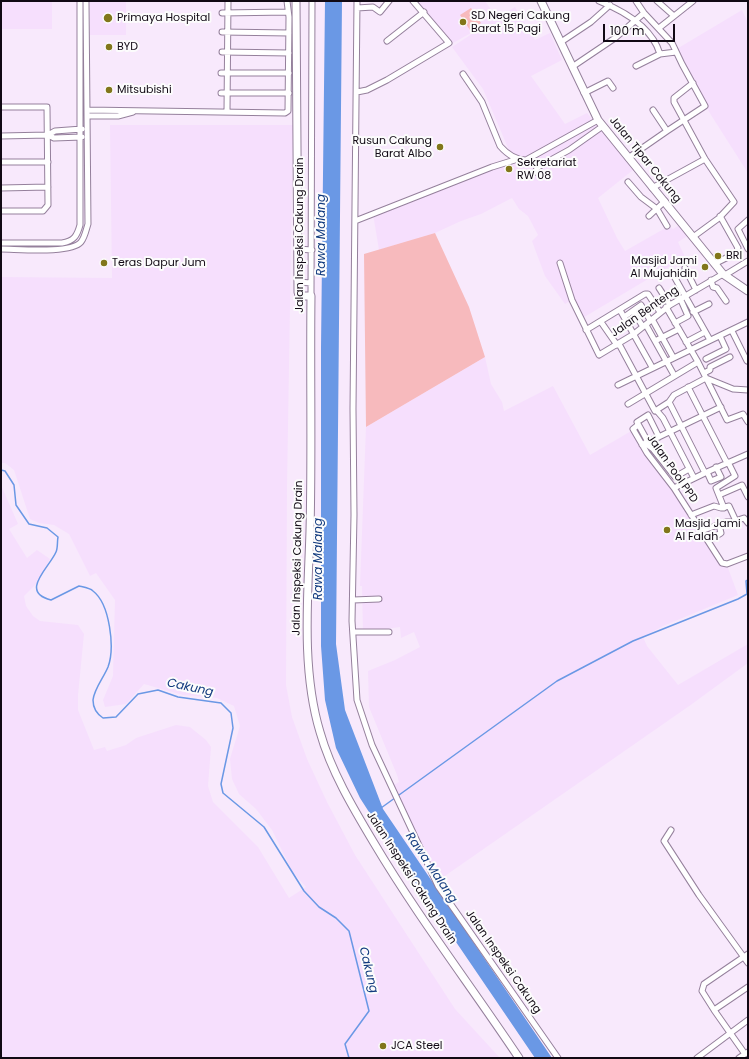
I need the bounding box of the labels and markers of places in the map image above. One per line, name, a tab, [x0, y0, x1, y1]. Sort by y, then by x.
place label: SD Negeri Cakung Barat 15 Pagi	[471, 9, 570, 35]
place label: Primaya Hospital	[117, 11, 210, 25]
marker: Primaya Hospital	[102, 12, 114, 24]
marker: SD Negeri Cakung Barat 15 Pagi	[458, 17, 468, 27]
place label: BYD	[117, 40, 138, 54]
marker: BYD	[104, 42, 114, 52]
place label: Mitsubishi	[117, 83, 172, 97]
marker: Mitsubishi	[104, 85, 114, 95]
place label: Rusun Cakung Barat Albo	[352, 134, 432, 160]
marker: Rusun Cakung Barat Albo	[435, 142, 445, 152]
place label: Sekretariat RW 08	[517, 156, 577, 182]
marker: Sekretariat RW 08	[504, 164, 514, 174]
place label: BRI	[726, 249, 742, 263]
marker: BRI	[713, 251, 723, 261]
place label: Masjid Jami Al Mujahidin	[630, 254, 697, 280]
place label: Teras Dapur Jum	[112, 256, 206, 270]
marker: Teras Dapur Jum	[99, 258, 109, 268]
marker: Masjid Jami Al Mujahidin	[700, 262, 710, 272]
place label: Masjid Jami Al Falah	[675, 517, 741, 543]
marker: Masjid Jami Al Falah	[662, 525, 672, 535]
place label: JCA Steel	[391, 1039, 442, 1053]
marker: JCA Steel	[378, 1041, 388, 1051]

